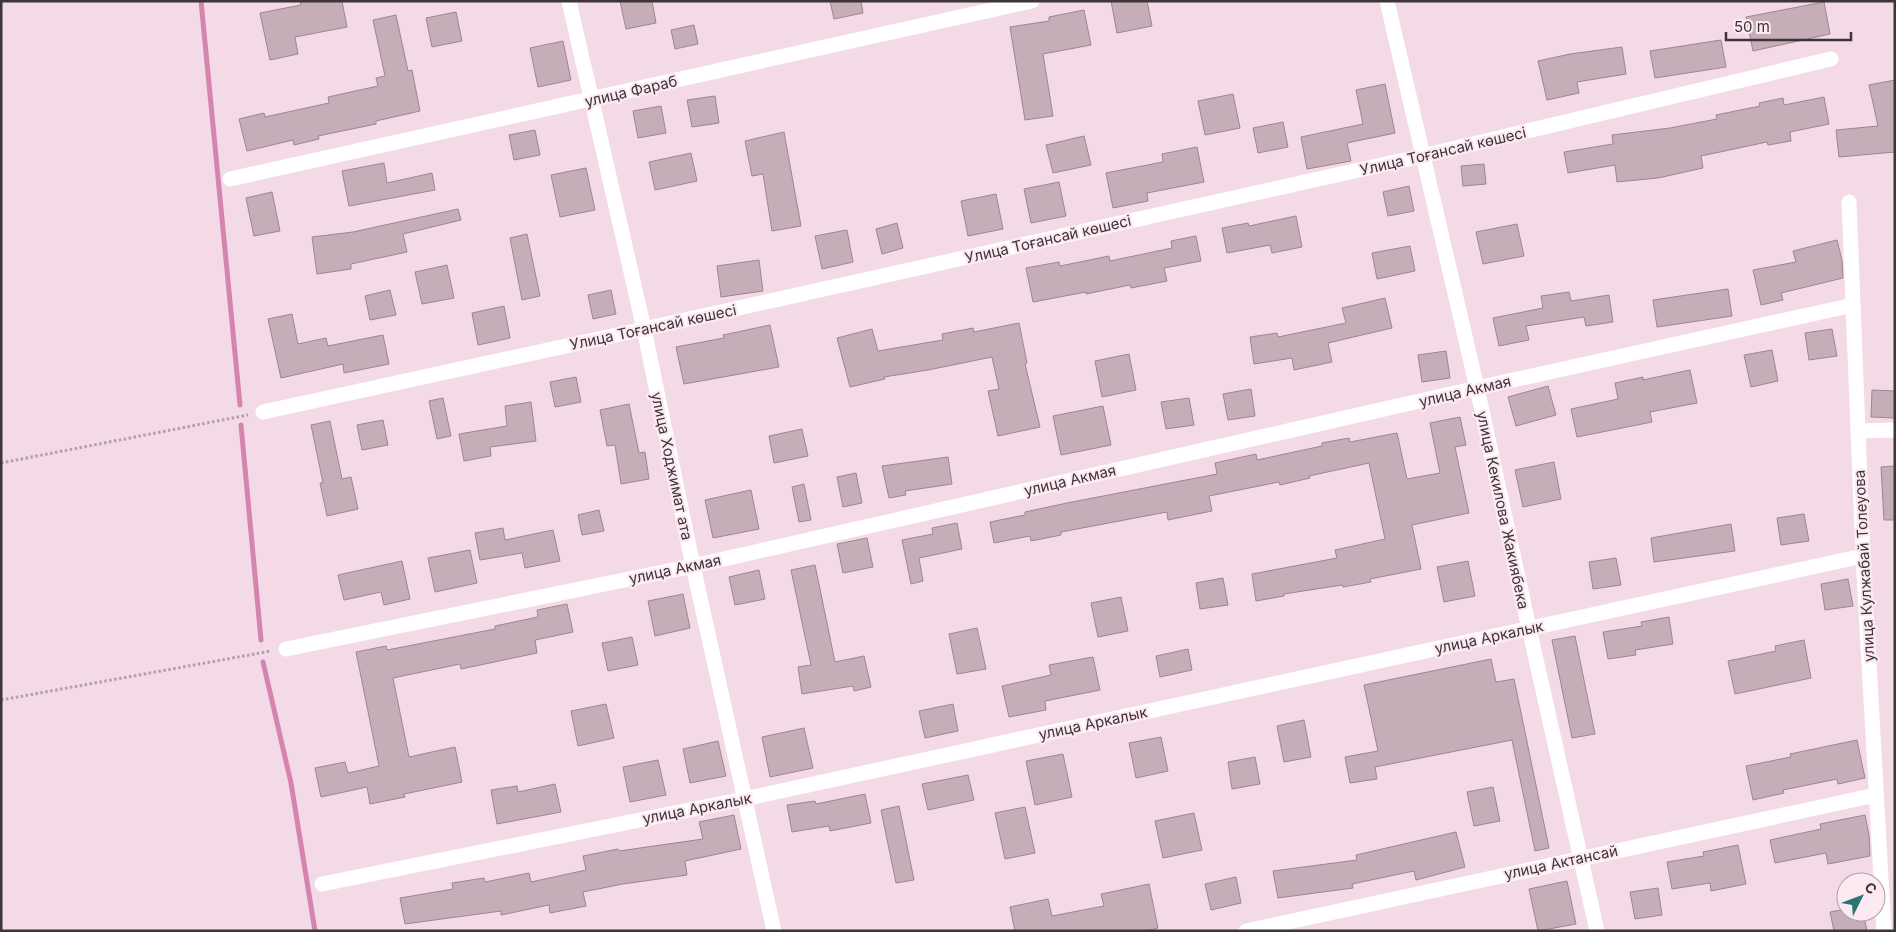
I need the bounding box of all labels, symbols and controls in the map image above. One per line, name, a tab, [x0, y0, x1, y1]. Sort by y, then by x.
scale bar	[1726, 10, 1851, 42]
text: 50 m	[1734, 17, 1770, 36]
street label: улица Фараб	[583, 71, 679, 111]
street label: Улица Тоғансай көшесі	[1358, 123, 1528, 179]
street label: Улица Тоғансай көшесі	[963, 211, 1133, 267]
street label: Улица Тоғансай көшесі	[568, 300, 738, 354]
street label: улица Акмая	[1417, 371, 1513, 411]
street label: улица Ходжимат ата	[647, 390, 697, 542]
street label: улица Кекилова Жакиябека	[1473, 409, 1533, 611]
street label: улица Акмая	[1022, 460, 1118, 500]
street label: улица Кулжабай Толеуова	[1849, 469, 1879, 663]
street label: улица Акмая	[627, 550, 723, 588]
street label: улица Аркалык	[1433, 616, 1545, 658]
street label: улица Аркалык	[1037, 702, 1149, 744]
street label: улица Аркалык	[641, 788, 753, 828]
street label: улица Актансай	[1502, 841, 1620, 883]
north arrow	[1836, 872, 1886, 922]
text: С	[1861, 878, 1881, 898]

